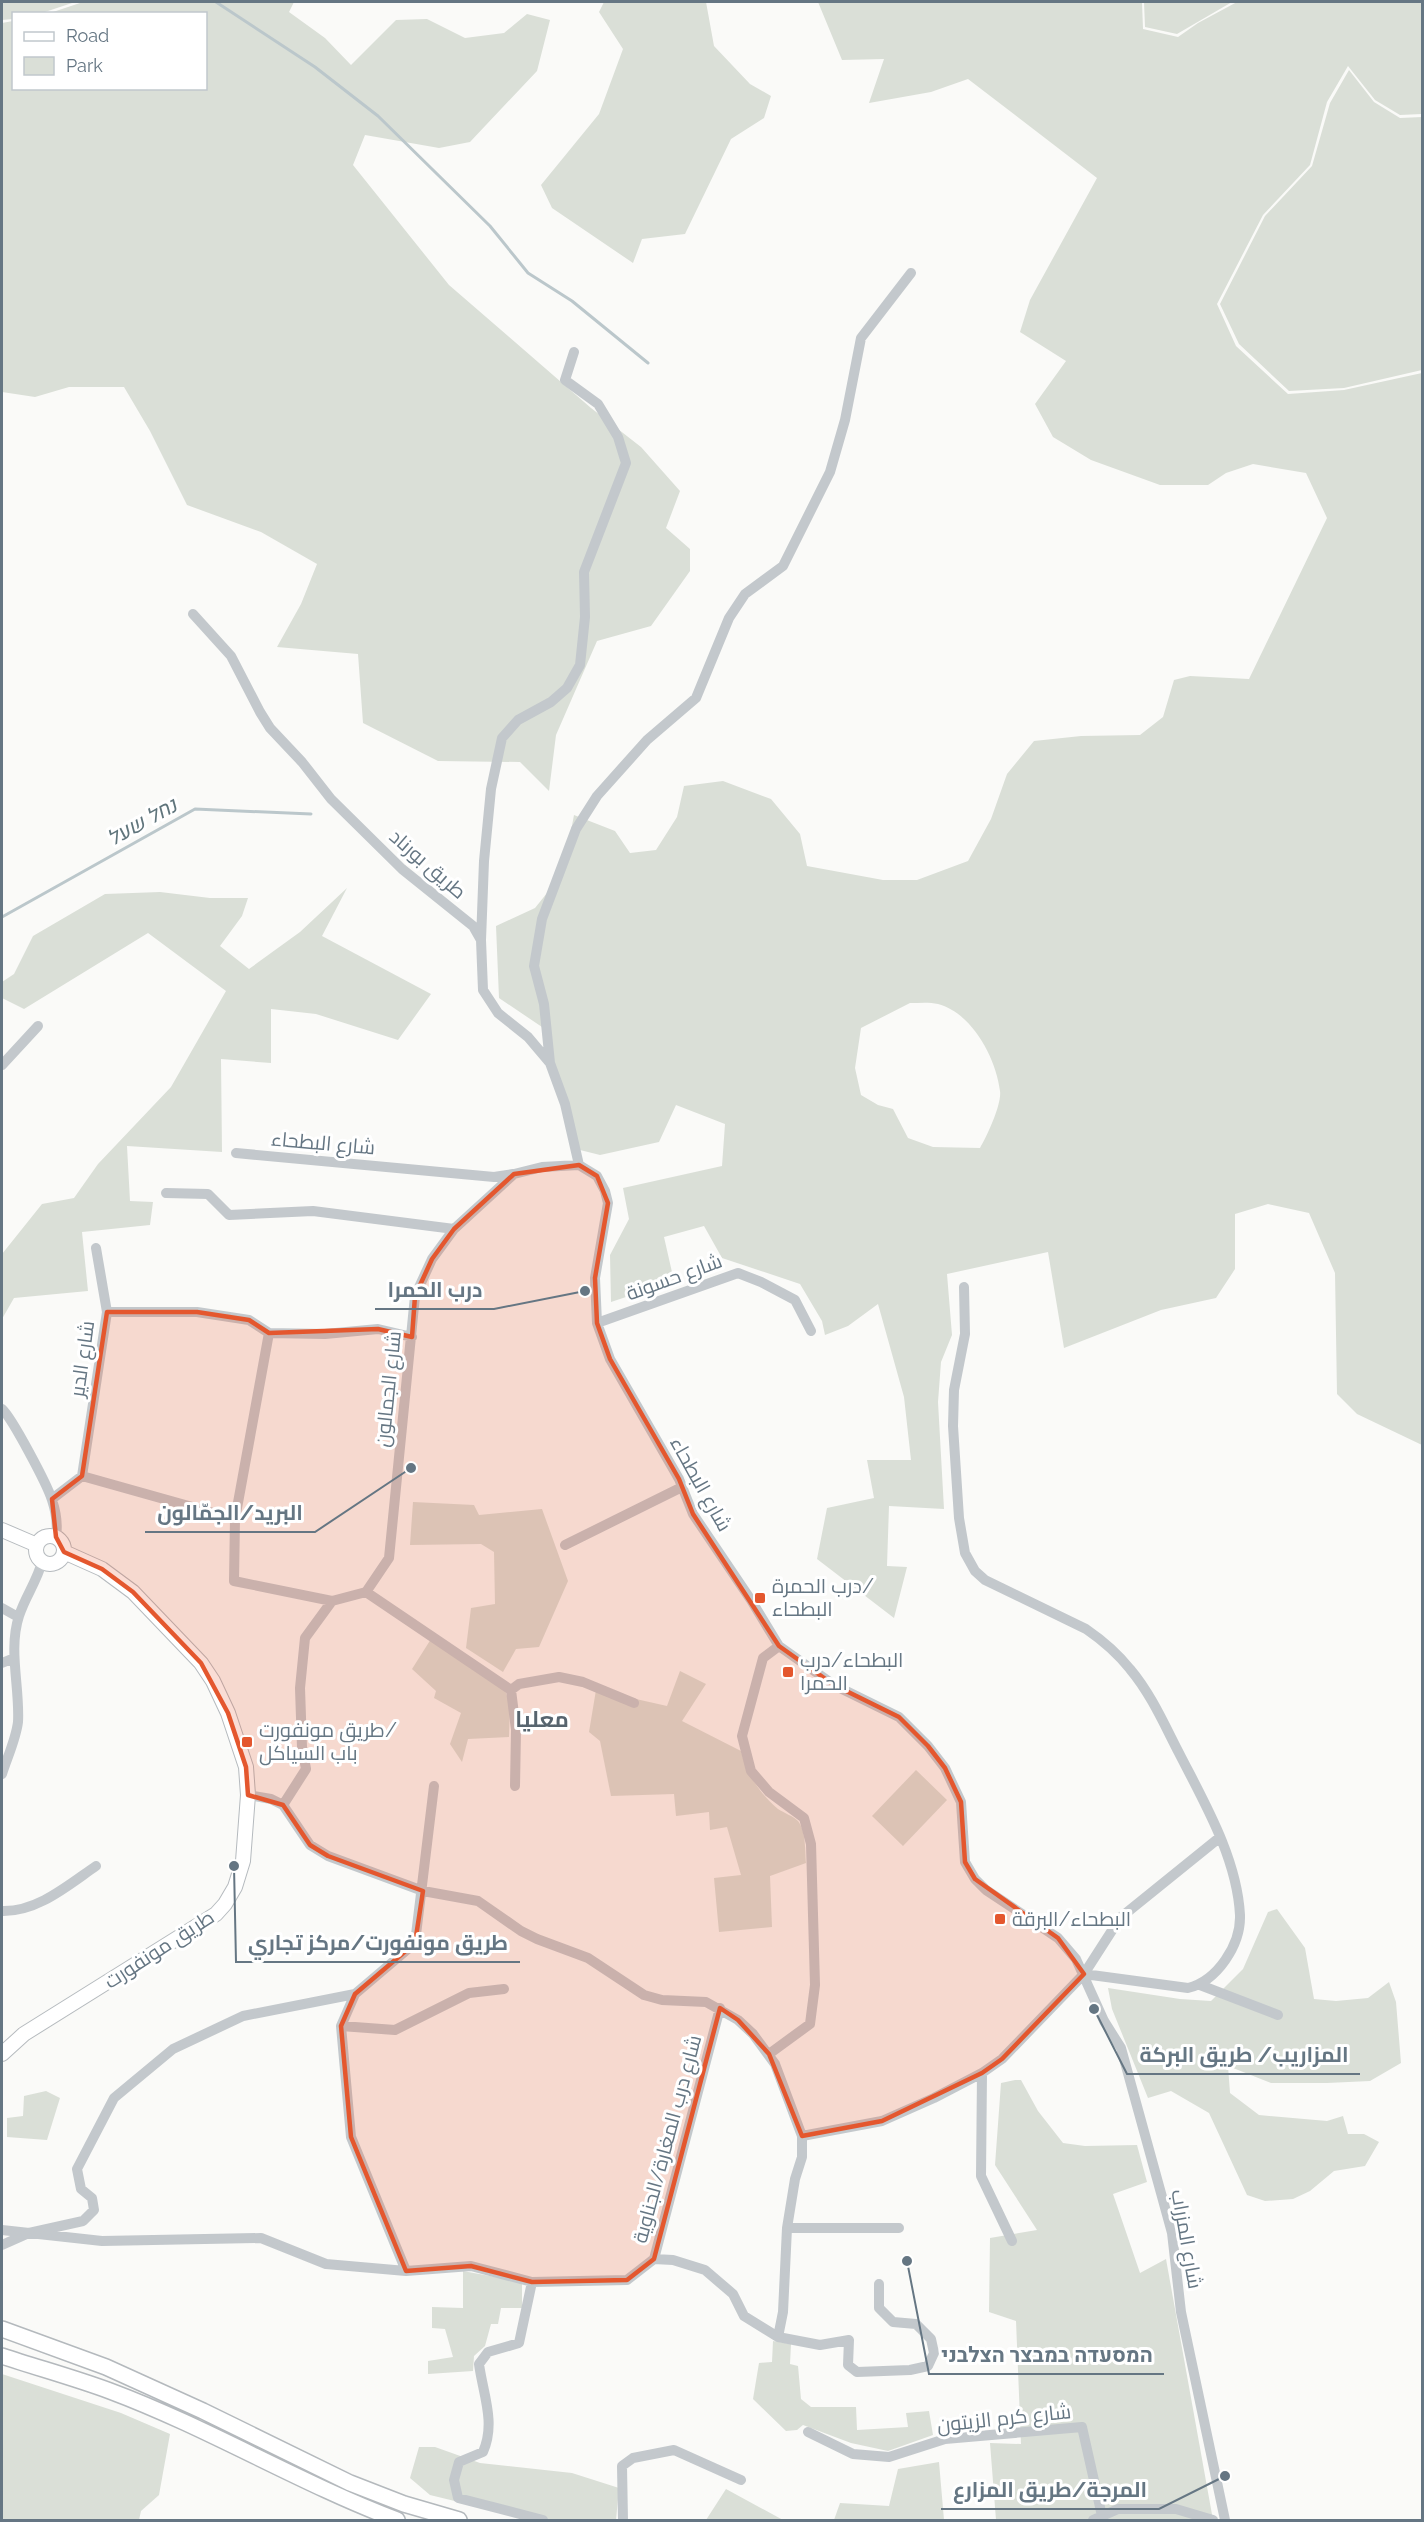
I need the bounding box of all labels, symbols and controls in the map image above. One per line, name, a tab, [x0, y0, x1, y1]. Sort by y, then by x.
legend	[12, 12, 207, 90]
text: Road	[66, 25, 109, 46]
text: Park	[66, 55, 103, 76]
water label: נחל שעל	[102, 792, 182, 851]
street label: طريق بورناد	[384, 824, 471, 905]
street label: شارع البطحاء	[270, 1126, 376, 1161]
street label: شارع حسونة	[623, 1249, 726, 1307]
callout: درب الحمرا	[375, 1270, 494, 1309]
text: درب الحمرا	[388, 1277, 482, 1302]
street label: شارع الدير	[65, 1319, 101, 1400]
street label: شارع الجمالون	[370, 1330, 408, 1448]
street label: شارع البطحاء	[663, 1433, 737, 1536]
callout: البريد/الجمّالون	[145, 1493, 315, 1532]
text: البريد/الجمّالون	[157, 1500, 303, 1526]
place label: درب الحمرة/ البطحاء	[772, 1574, 874, 1621]
marker: درب الحمرة/ البطحاء	[753, 1591, 767, 1605]
place label: البطحاء/درب الحمرا	[800, 1648, 903, 1695]
marker: البطحاء/درب الحمرا	[781, 1665, 795, 1679]
district label: معليا	[515, 1706, 569, 1732]
place label: طريق مونفورت/ باب السياكل	[259, 1718, 397, 1766]
marker: طريق مونفورت/ باب السياكل	[240, 1735, 254, 1749]
street label: طريق مونفورت	[100, 1905, 219, 1994]
place label: البطحاء/البرقة	[1012, 1907, 1131, 1931]
marker: البطحاء/البرقة	[993, 1912, 1007, 1926]
callout: طريق مونفورت/مركز تجاري	[236, 1923, 520, 1962]
text: طريق مونفورت/مركز تجاري	[248, 1930, 508, 1960]
street label: شارع درب المغارة/الجناوية	[628, 2032, 708, 2246]
callout: المزاريب/ طريق البركة	[1127, 2035, 1360, 2074]
text: المزاريب/ طريق البركة	[1139, 2042, 1349, 2068]
street label: شارع المزراب	[1164, 2187, 1208, 2291]
callout: המסעדה במבצר הצלבני	[929, 2335, 1164, 2374]
text: המסעדה במבצר הצלבני	[941, 2342, 1153, 2367]
street label: شارع كرم الزيتون	[936, 2399, 1072, 2439]
callout: المرجة/طريق المزارع	[941, 2470, 1159, 2509]
text: المرجة/طريق المزارع	[953, 2477, 1147, 2504]

